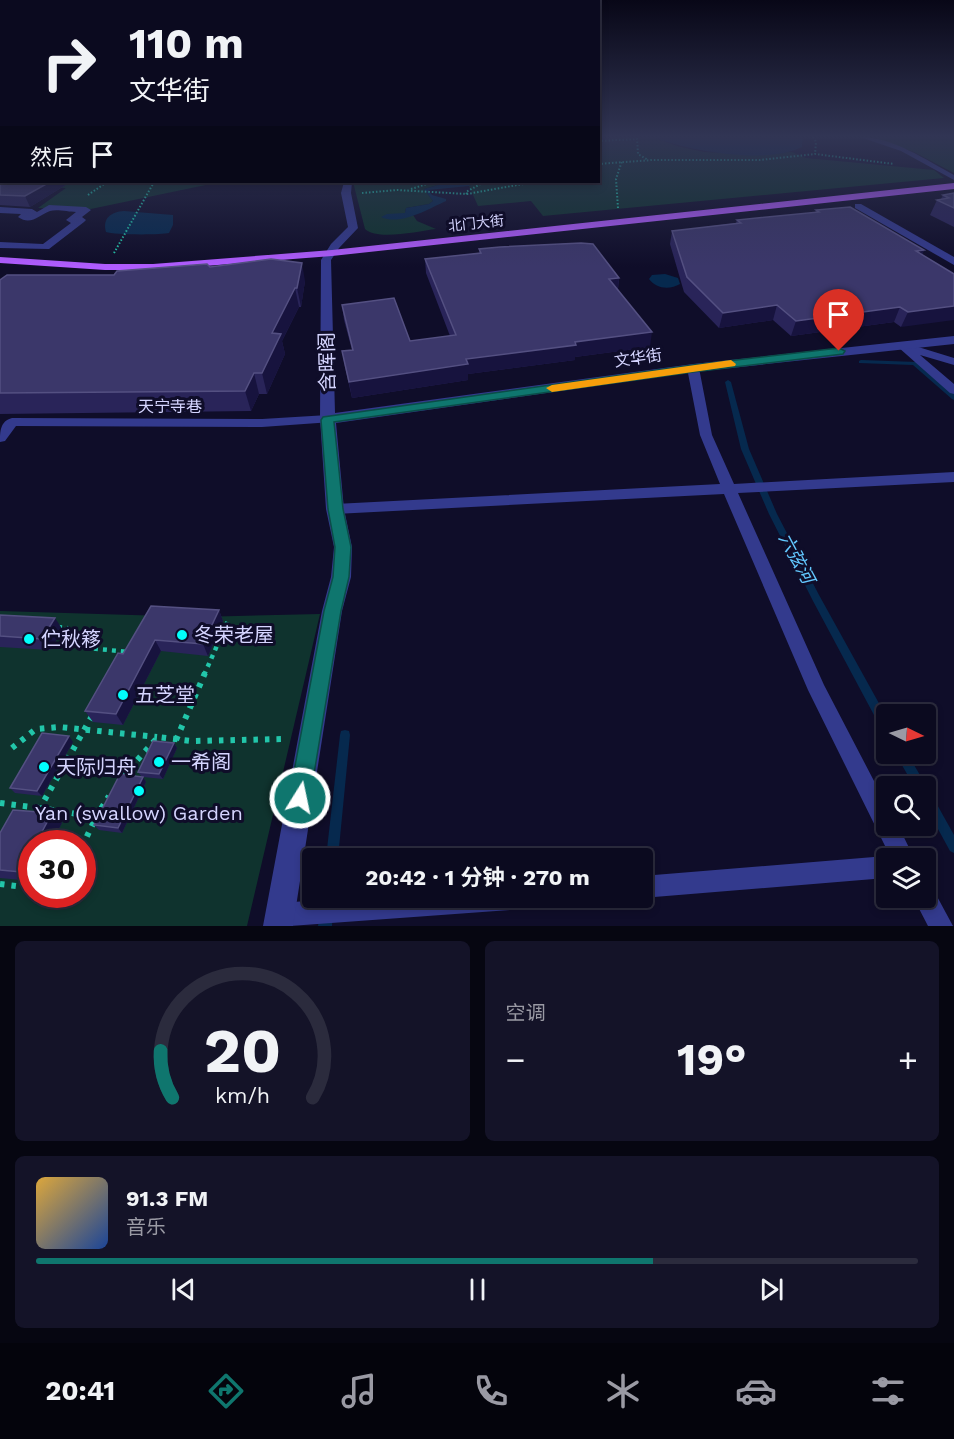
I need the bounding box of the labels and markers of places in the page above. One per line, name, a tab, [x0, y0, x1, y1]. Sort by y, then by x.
pin	[813, 289, 864, 351]
place label: 冬荣老屋	[194, 623, 274, 647]
place label: 伫秋簃	[41, 627, 101, 651]
marker: 冬荣老屋	[175, 628, 189, 642]
marker: 伫秋簃	[22, 632, 36, 646]
place label: 五芝堂	[135, 683, 195, 707]
marker: 五芝堂	[116, 688, 130, 702]
place label: 一希阁	[171, 750, 231, 774]
place label: 天际归舟	[56, 755, 136, 779]
marker: 一希阁	[152, 755, 166, 769]
marker: 天际归舟	[37, 760, 51, 774]
marker: Yan (swallow) Garden	[132, 784, 146, 798]
place label: Yan (swallow) Garden	[35, 801, 243, 825]

